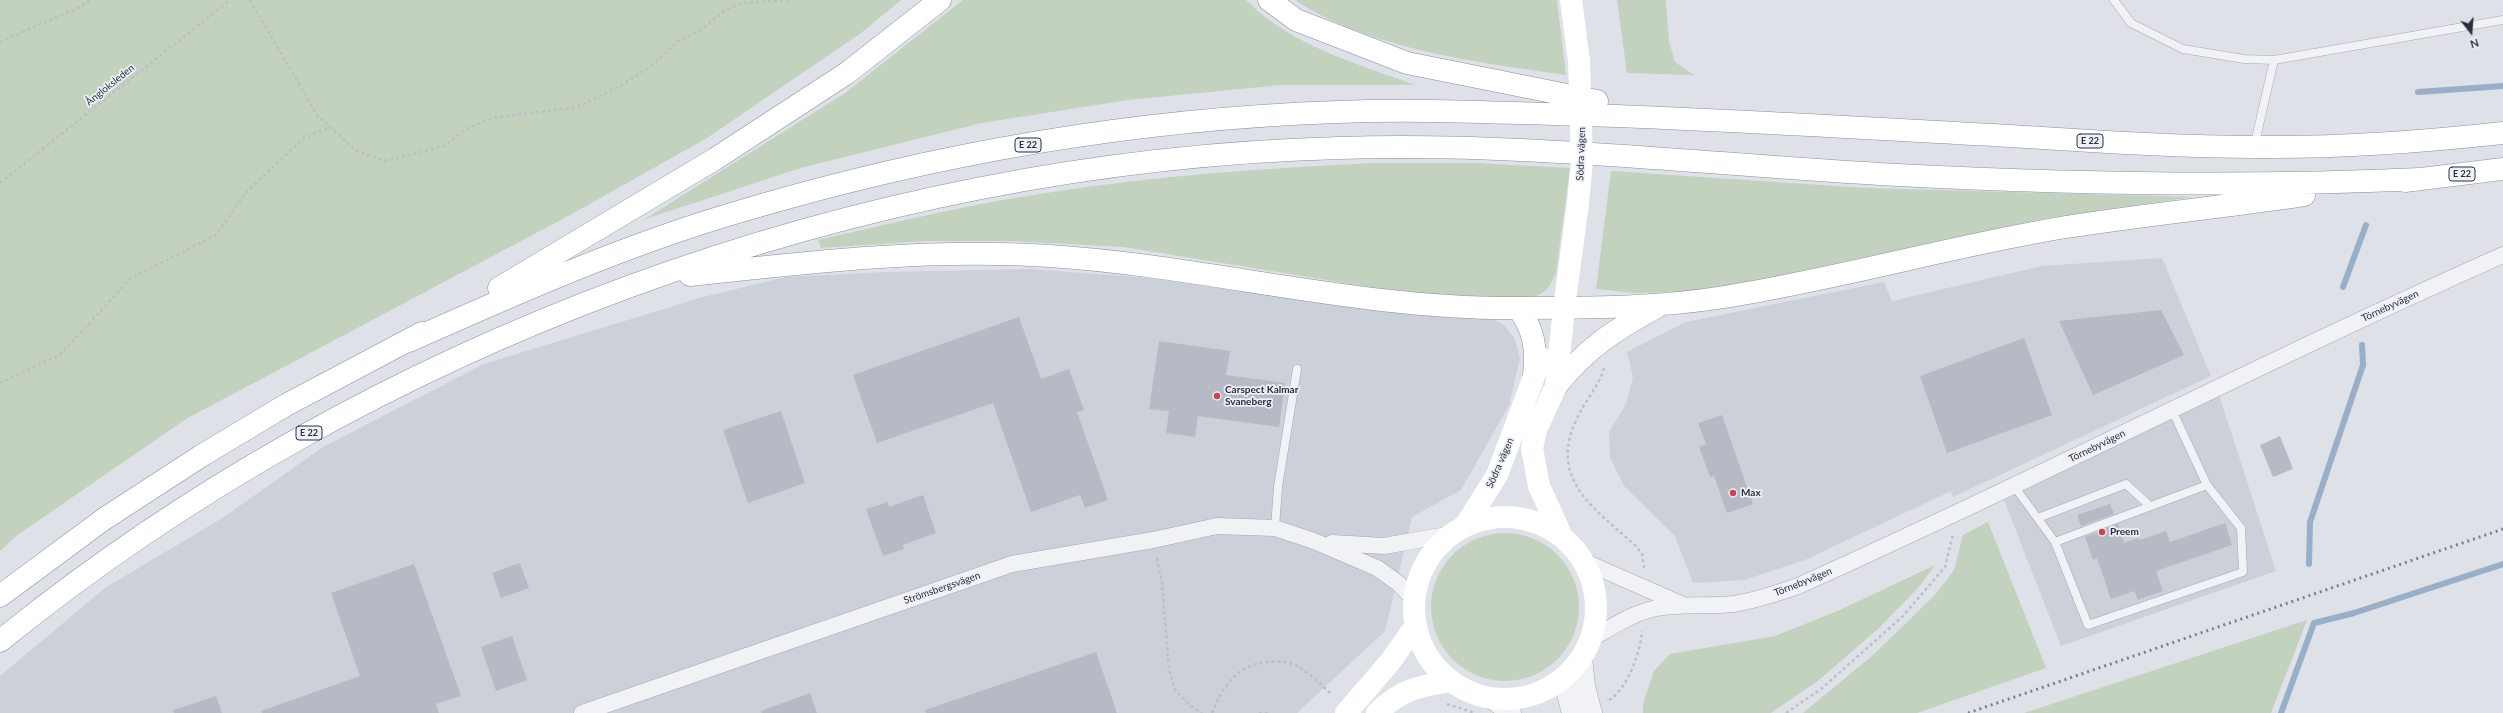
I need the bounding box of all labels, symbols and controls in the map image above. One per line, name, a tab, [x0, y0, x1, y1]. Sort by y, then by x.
north arrow	[2451, 12, 2491, 52]
text: N	[2469, 36, 2481, 51]
street label: Ångloksleden	[83, 62, 137, 108]
street label: Södra vägen	[1574, 127, 1588, 181]
road number: E 22	[2077, 134, 2103, 148]
road number: E 22	[1015, 138, 1041, 152]
road number: E 22	[2449, 167, 2475, 181]
street label: Törnebyvägen	[2360, 288, 2420, 324]
place label: Carspect Kalmar Svaneberg	[1225, 384, 1298, 408]
marker: Carspect Kalmar Svaneberg	[1212, 391, 1222, 401]
road number: E 22	[296, 426, 322, 440]
street label: Törnebyvägen	[2067, 427, 2127, 465]
street label: Södra vägen	[1484, 436, 1516, 490]
place label: Max	[1741, 487, 1761, 499]
marker: Max	[1728, 488, 1738, 498]
place label: Preem	[2110, 526, 2139, 538]
marker: Preem	[2097, 527, 2107, 537]
street label: Törnebyvägen	[1772, 565, 1834, 599]
street label: Strömsbergsvägen	[902, 569, 982, 607]

